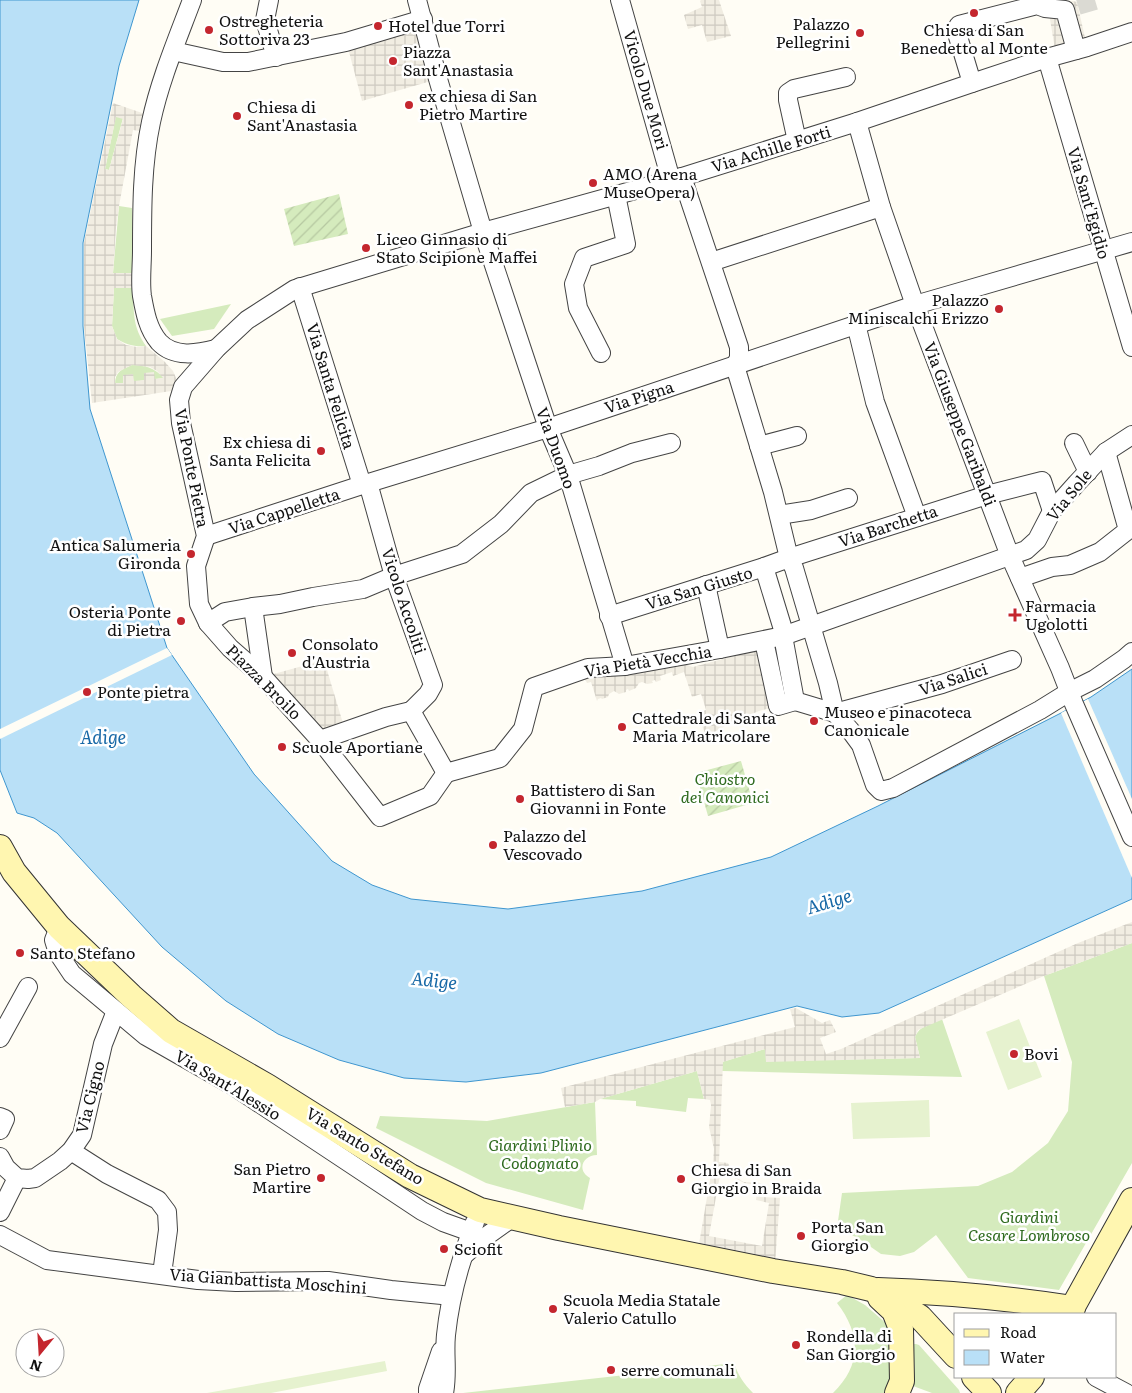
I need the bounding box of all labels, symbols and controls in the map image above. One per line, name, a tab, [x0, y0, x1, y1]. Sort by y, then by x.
marker: Chiesa di San Benedetto al Monte	[968, 7, 980, 19]
place label: Ostregheteria Sottoriva 23	[219, 8, 324, 50]
place label: Palazzo Pellegrini	[776, 11, 850, 53]
place label: Hotel due Torri	[388, 13, 505, 37]
place label: Chiesa di San Benedetto al Monte	[900, 17, 1048, 59]
marker: Hotel due Torri	[372, 20, 384, 32]
marker: Ostregheteria Sottoriva 23	[203, 24, 215, 36]
street label: Vicolo Due Mori	[618, 27, 676, 152]
marker: Palazzo Pellegrini	[854, 27, 866, 39]
place label: Piazza Sant'Anastasia	[403, 39, 514, 81]
marker: Piazza Sant'Anastasia	[387, 55, 399, 67]
place label: ex chiesa di San Pietro Martire	[419, 83, 538, 125]
place label: Chiesa di Sant'Anastasia	[247, 94, 358, 136]
marker: ex chiesa di San Pietro Martire	[403, 99, 415, 111]
marker: Chiesa di Sant'Anastasia	[231, 110, 243, 122]
street label: Via Achille Forti	[708, 118, 834, 178]
street label: Via Sant'Egidio	[1062, 144, 1117, 262]
place label: AMO (Arena MuseOpera)	[603, 161, 698, 203]
marker: AMO (Arena MuseOpera)	[587, 177, 599, 189]
place label: Liceo Ginnasio di Stato Scipione Maffei	[376, 226, 537, 268]
marker: Liceo Ginnasio di Stato Scipione Maffei	[360, 242, 372, 254]
place label: Palazzo Miniscalchi Erizzo	[848, 287, 989, 329]
marker: Palazzo Miniscalchi Erizzo	[993, 303, 1005, 315]
street label: Via Santa Felicita	[301, 320, 363, 452]
street label: Via Giuseppe Garibaldi	[918, 338, 1003, 509]
street label: Via Pigna	[601, 373, 677, 419]
street label: Via Duomo	[531, 404, 583, 492]
street label: Via Ponte Pietra	[170, 406, 216, 530]
place label: Ex chiesa di Santa Felicita	[209, 429, 311, 471]
marker: Ex chiesa di Santa Felicita	[315, 445, 327, 457]
street label: Via Sole	[1040, 463, 1097, 526]
street label: Via Cappelletta	[225, 481, 343, 539]
street label: Via Barchetta	[835, 498, 941, 552]
place label: Antica Salumeria Gironda	[49, 532, 181, 574]
street label: Vicolo Accoliti	[376, 544, 433, 657]
marker: Antica Salumeria Gironda	[185, 548, 197, 560]
street label: Via San Giusto	[642, 559, 755, 615]
place label: Farmacia Ugolotti	[1025, 593, 1097, 635]
place label: Osteria Ponte di Pietra	[69, 599, 171, 641]
marker: Farmacia Ugolotti	[1009, 609, 1021, 621]
marker: Osteria Ponte di Pietra	[175, 615, 187, 627]
place label: Consolato d'Austria	[302, 631, 378, 673]
street label: Piazza Broilo	[221, 638, 308, 725]
street label: Via Pietà Vecchia	[582, 638, 714, 682]
marker: Consolato d'Austria	[286, 647, 298, 659]
street label: Via Salici	[915, 656, 990, 700]
place label: Ponte pietra	[97, 679, 190, 703]
marker: Ponte pietra	[81, 686, 93, 698]
place label: Museo e pinacoteca Canonicale	[824, 699, 972, 741]
place label: Cattedrale di Santa Maria Matricolare	[632, 705, 777, 747]
marker: Museo e pinacoteca Canonicale	[808, 715, 820, 727]
marker: Cattedrale di Santa Maria Matricolare	[616, 721, 628, 733]
water label: Adige	[80, 723, 126, 750]
place label: Scuole Aportiane	[292, 734, 423, 758]
marker: Scuole Aportiane	[276, 741, 288, 753]
park label: Chiostro dei Canonici	[681, 766, 769, 808]
place label: Battistero di San Giovanni in Fonte	[530, 777, 666, 819]
marker: Battistero di San Giovanni in Fonte	[514, 793, 526, 805]
place label: Palazzo del Vescovado	[503, 823, 586, 865]
marker: Palazzo del Vescovado	[487, 839, 499, 851]
water label: Adige	[803, 881, 855, 920]
place label: Santo Stefano	[30, 940, 135, 964]
marker: Santo Stefano	[14, 947, 26, 959]
water label: Adige	[410, 964, 459, 995]
place label: Bovi	[1024, 1041, 1059, 1065]
street label: Via Sant'Alessio	[171, 1043, 286, 1125]
marker: Bovi	[1008, 1048, 1020, 1060]
street label: Via Cigno	[68, 1058, 110, 1136]
street label: Via Santo Stefano	[302, 1100, 429, 1190]
park label: Giardini Plinio Codognato	[488, 1132, 592, 1174]
place label: San Pietro Martire	[233, 1156, 311, 1198]
place label: Chiesa di San Giorgio in Braida	[691, 1157, 822, 1199]
marker: San Pietro Martire	[315, 1172, 327, 1184]
marker: Chiesa di San Giorgio in Braida	[675, 1173, 687, 1185]
park label: Giardini Cesare Lombroso	[968, 1204, 1090, 1246]
place label: Porta San Giorgio	[811, 1214, 884, 1256]
marker: Porta San Giorgio	[795, 1230, 807, 1242]
place label: Sciofit	[454, 1236, 503, 1260]
marker: Sciofit	[438, 1243, 450, 1255]
street label: Via Gianbattista Moschini	[169, 1261, 368, 1299]
place label: Scuola Media Statale Valerio Catullo	[563, 1287, 720, 1329]
marker: Scuola Media Statale Valerio Catullo	[547, 1303, 559, 1315]
legend	[954, 1313, 1117, 1378]
text: Road	[1000, 1320, 1036, 1343]
place label: Rondella di San Giorgio	[806, 1323, 895, 1365]
north arrow	[15, 1328, 65, 1378]
marker: Rondella di San Giorgio	[790, 1339, 802, 1351]
text: Water	[1000, 1345, 1045, 1368]
text: N	[27, 1355, 44, 1378]
place label: serre comunali	[621, 1357, 735, 1381]
marker: serre comunali	[605, 1364, 617, 1376]

